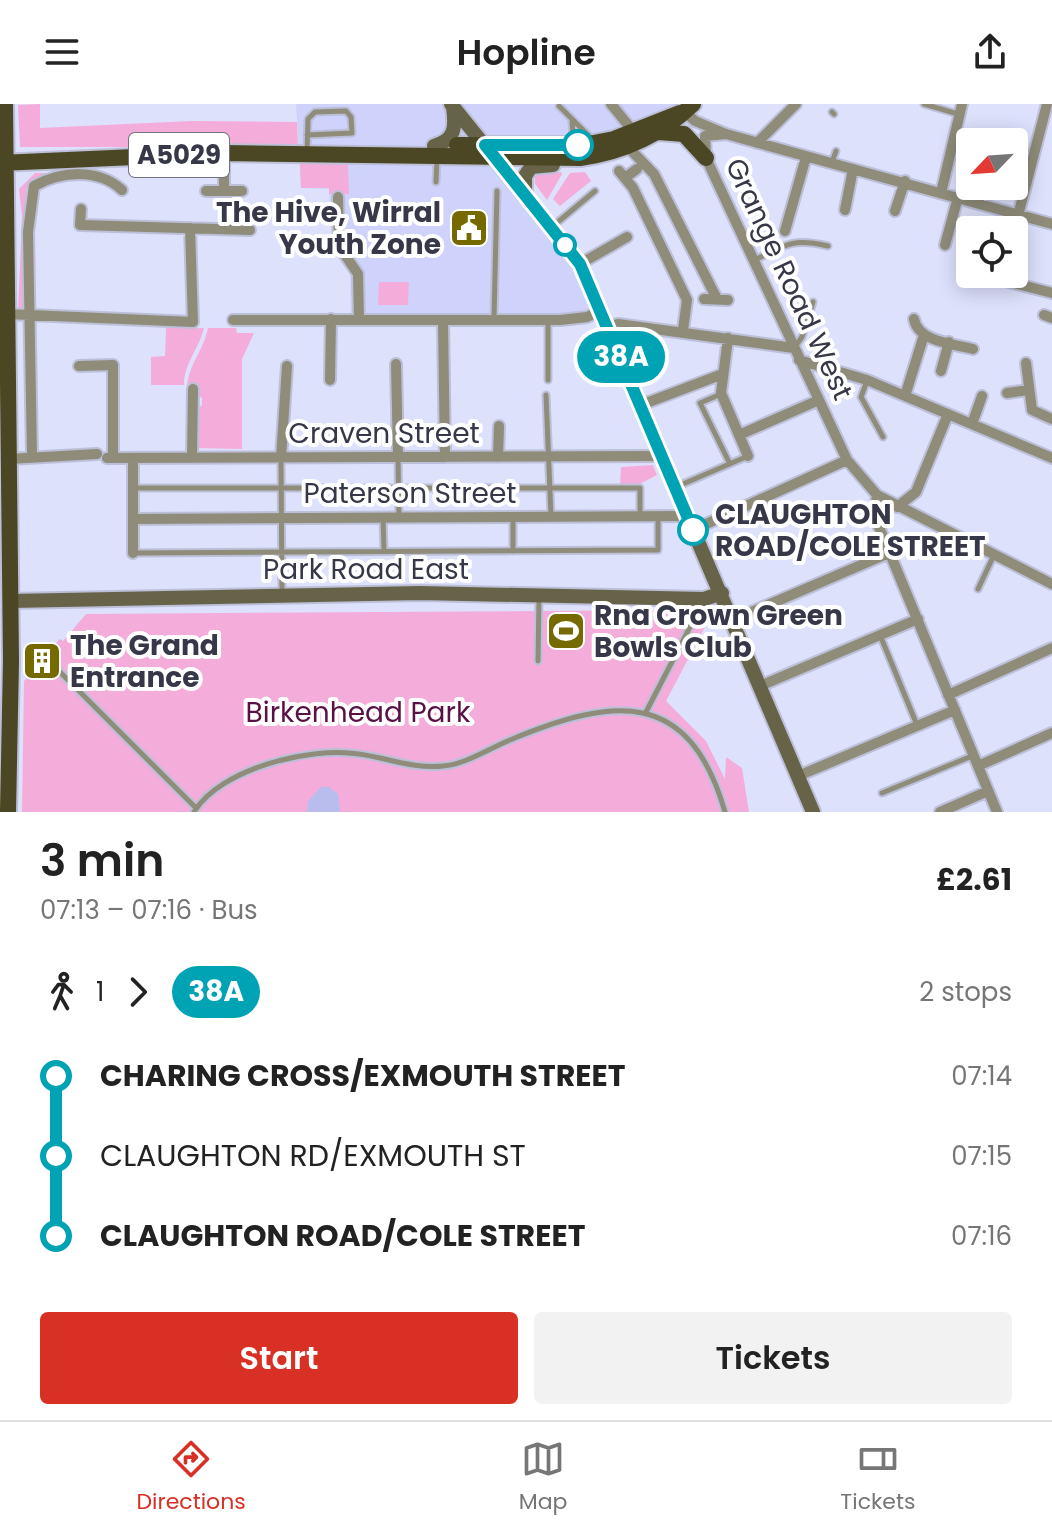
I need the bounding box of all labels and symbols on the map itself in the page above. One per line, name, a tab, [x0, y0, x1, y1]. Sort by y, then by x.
north arrow	[956, 128, 1028, 200]
unlabelled marker	[563, 130, 593, 160]
road number: A5029	[129, 133, 229, 177]
street label: Grange Road West	[716, 152, 862, 406]
place label: The Hive, Wirral Youth Zone	[216, 193, 441, 264]
public building icon: The Hive, Wirral Youth Zone	[448, 207, 490, 249]
unlabelled marker	[554, 234, 576, 256]
line badge: 38A	[575, 331, 667, 383]
street label: Craven Street	[288, 414, 480, 453]
street label: Paterson Street	[303, 474, 517, 513]
place label: CLAUGHTON ROAD/COLE STREET	[715, 495, 986, 566]
marker: CLAUGHTON ROAD/COLE STREET	[678, 515, 708, 545]
street label: Park Road East	[263, 550, 469, 589]
place label: Rna Crown Green Bowls Club	[594, 596, 843, 667]
sports icon: Rna Crown Green Bowls Club	[545, 610, 587, 652]
place label: The Grand Entrance	[70, 626, 219, 697]
building icon: The Grand Entrance	[21, 640, 63, 682]
park label: Birkenhead Park	[246, 693, 471, 732]

